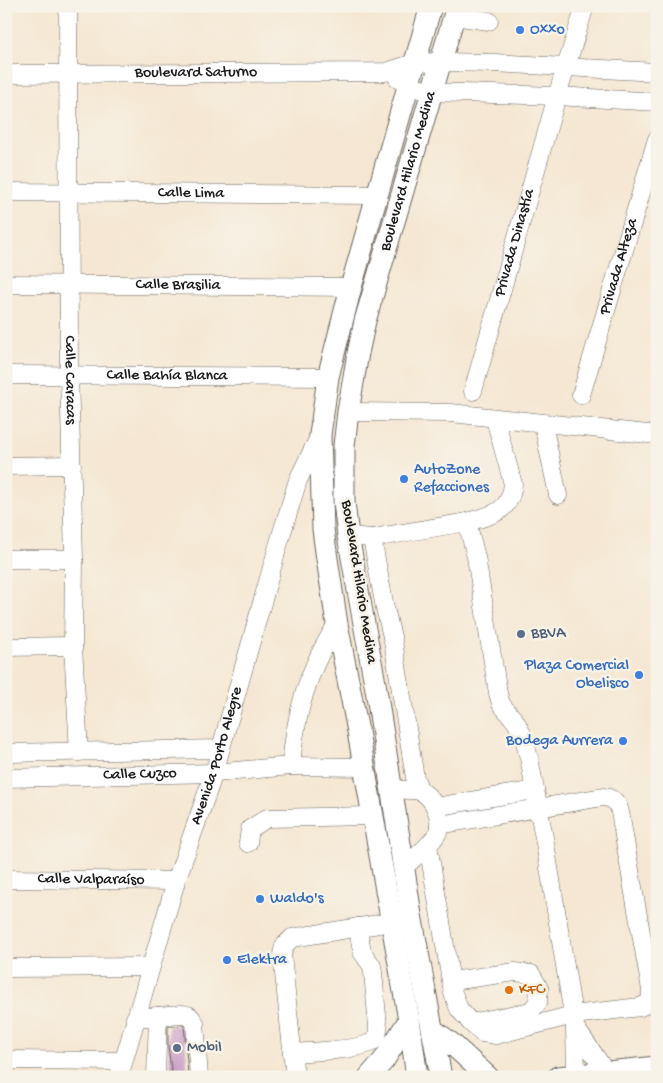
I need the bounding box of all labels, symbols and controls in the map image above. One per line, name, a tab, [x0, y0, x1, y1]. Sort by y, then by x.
place label: Oxxo	[530, 21, 565, 40]
marker: Oxxo	[514, 24, 526, 36]
street label: Boulevard Saturno	[134, 63, 257, 83]
street label: Boulevard Hilario Medina	[376, 88, 441, 254]
street label: Calle Lima	[158, 184, 225, 203]
street label: Privada Dinastía	[491, 186, 540, 300]
street label: Privada Alteza	[596, 215, 643, 318]
street label: Calle Brasilia	[136, 276, 222, 295]
street label: Calle Caracas	[59, 335, 80, 426]
street label: Calle Bahía Blanca	[106, 366, 229, 386]
place label: AutoZone Refacciones	[414, 461, 490, 498]
marker: AutoZone Refacciones	[398, 473, 410, 485]
street label: Boulevard Hilario Medina	[336, 498, 380, 666]
place label: BBVA	[530, 625, 567, 644]
marker: BBVA	[515, 628, 527, 640]
place label: Plaza Comercial Obelisco	[523, 657, 629, 694]
marker: Plaza Comercial Obelisco	[633, 669, 645, 681]
street label: Avenida Porto Alegre	[187, 684, 248, 827]
place label: Bodega Aurrera	[505, 732, 614, 751]
marker: Bodega Aurrera	[617, 735, 629, 747]
street label: Calle Cuzco	[103, 764, 177, 785]
street label: Calle Valparaíso	[37, 870, 145, 890]
place label: Waldo's	[270, 890, 325, 909]
marker: Waldo's	[254, 893, 266, 905]
place label: Elektra	[237, 951, 288, 970]
marker: Elektra	[221, 954, 233, 966]
place label: KFC	[519, 981, 546, 1000]
marker: KFC	[503, 984, 515, 996]
place label: Mobil	[187, 1039, 222, 1058]
marker: Mobil	[171, 1042, 183, 1054]

